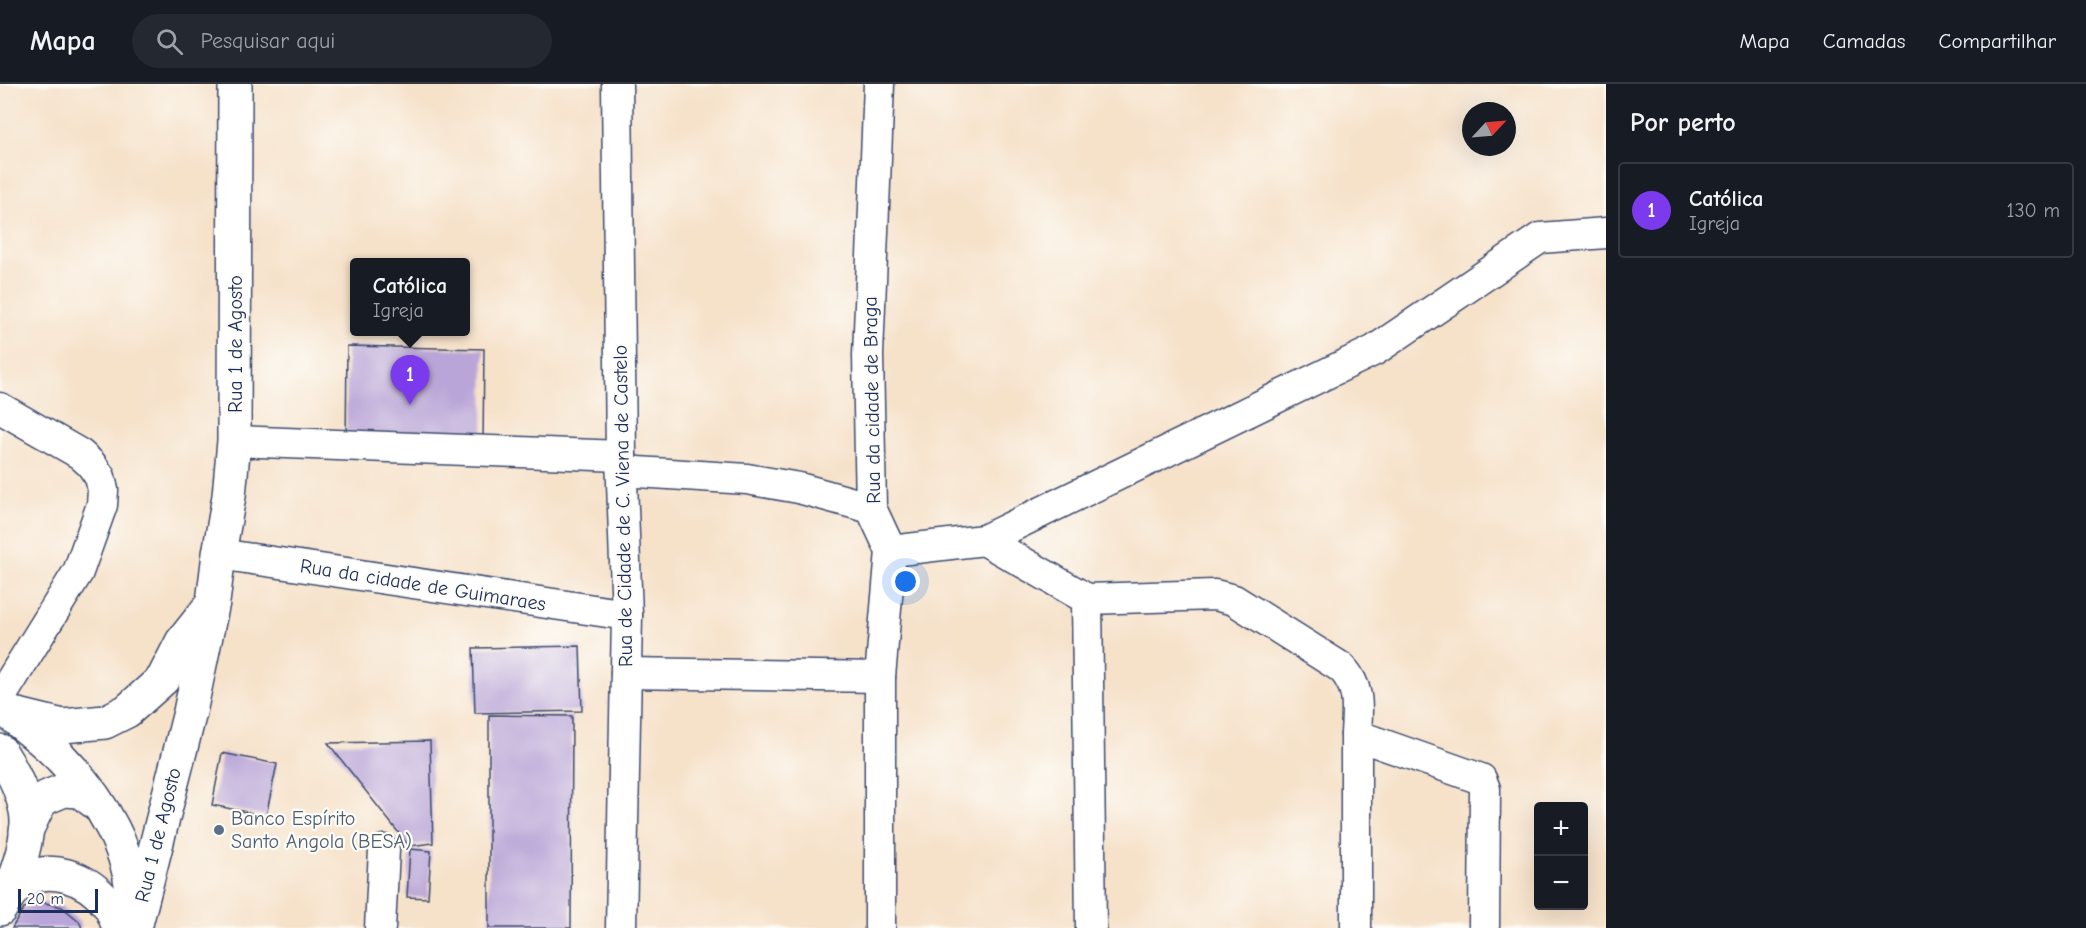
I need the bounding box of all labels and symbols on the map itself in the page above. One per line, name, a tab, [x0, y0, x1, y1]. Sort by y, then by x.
north arrow	[1462, 102, 1516, 156]
street label: Rua 1 de Agosto	[224, 275, 247, 413]
street label: Rua da cidade de Braga	[859, 296, 885, 504]
street label: Rua de Cidade de C. Viena de Castelo	[609, 345, 637, 667]
pin: 1	[390, 356, 430, 405]
street label: Rua da cidade de Guimaraes	[298, 554, 548, 616]
your location	[891, 567, 920, 596]
street label: Rua 1 de Agosto	[130, 765, 186, 905]
place label: Banco Espírito Santo Angola (BESA)	[231, 807, 412, 853]
marker: Banco Espírito Santo Angola (BESA)	[212, 823, 226, 837]
scale bar	[18, 886, 98, 914]

